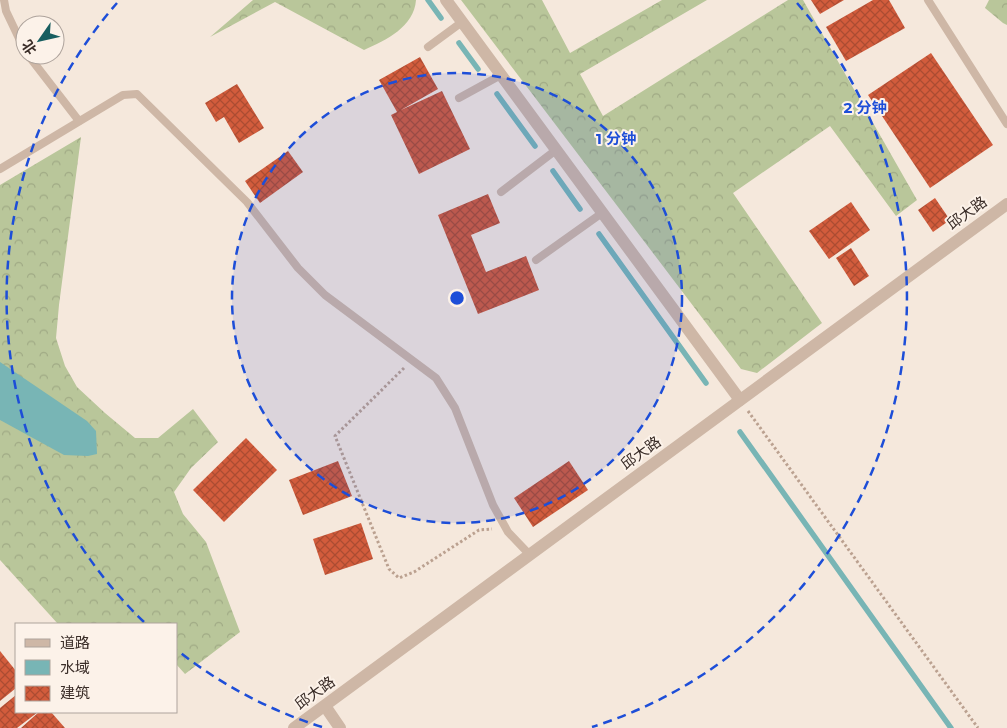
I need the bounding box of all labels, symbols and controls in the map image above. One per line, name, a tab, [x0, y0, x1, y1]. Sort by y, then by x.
north arrow	[15, 15, 65, 65]
text: 北	[18, 36, 41, 58]
text: 2 分钟	[843, 98, 887, 117]
text: 1 分钟	[596, 129, 636, 148]
street label: 邱大路	[943, 192, 990, 234]
centre of rings	[448, 289, 466, 307]
street label: 邱大路	[617, 432, 664, 474]
legend	[15, 623, 178, 713]
text: 道路	[60, 633, 90, 652]
text: 水域	[60, 658, 90, 677]
street label: 邱大路	[291, 672, 338, 714]
text: 建筑	[60, 683, 90, 702]

